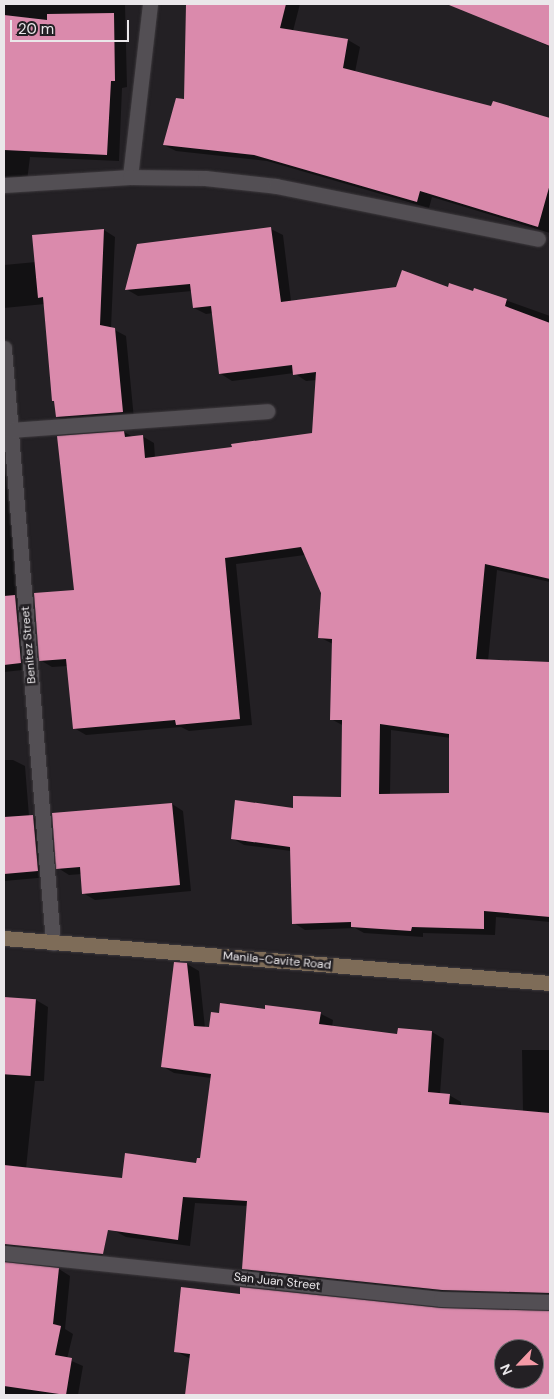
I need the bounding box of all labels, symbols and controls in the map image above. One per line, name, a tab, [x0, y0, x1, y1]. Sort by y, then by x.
scale bar	[12, 10, 131, 42]
text: 20 m	[18, 19, 54, 39]
street label: Benitez Street	[18, 606, 40, 684]
street label: Manila-Cavite Road	[222, 949, 332, 973]
street label: San Juan Street	[233, 1270, 321, 1294]
north arrow	[494, 1339, 544, 1389]
text: N	[496, 1361, 517, 1378]

